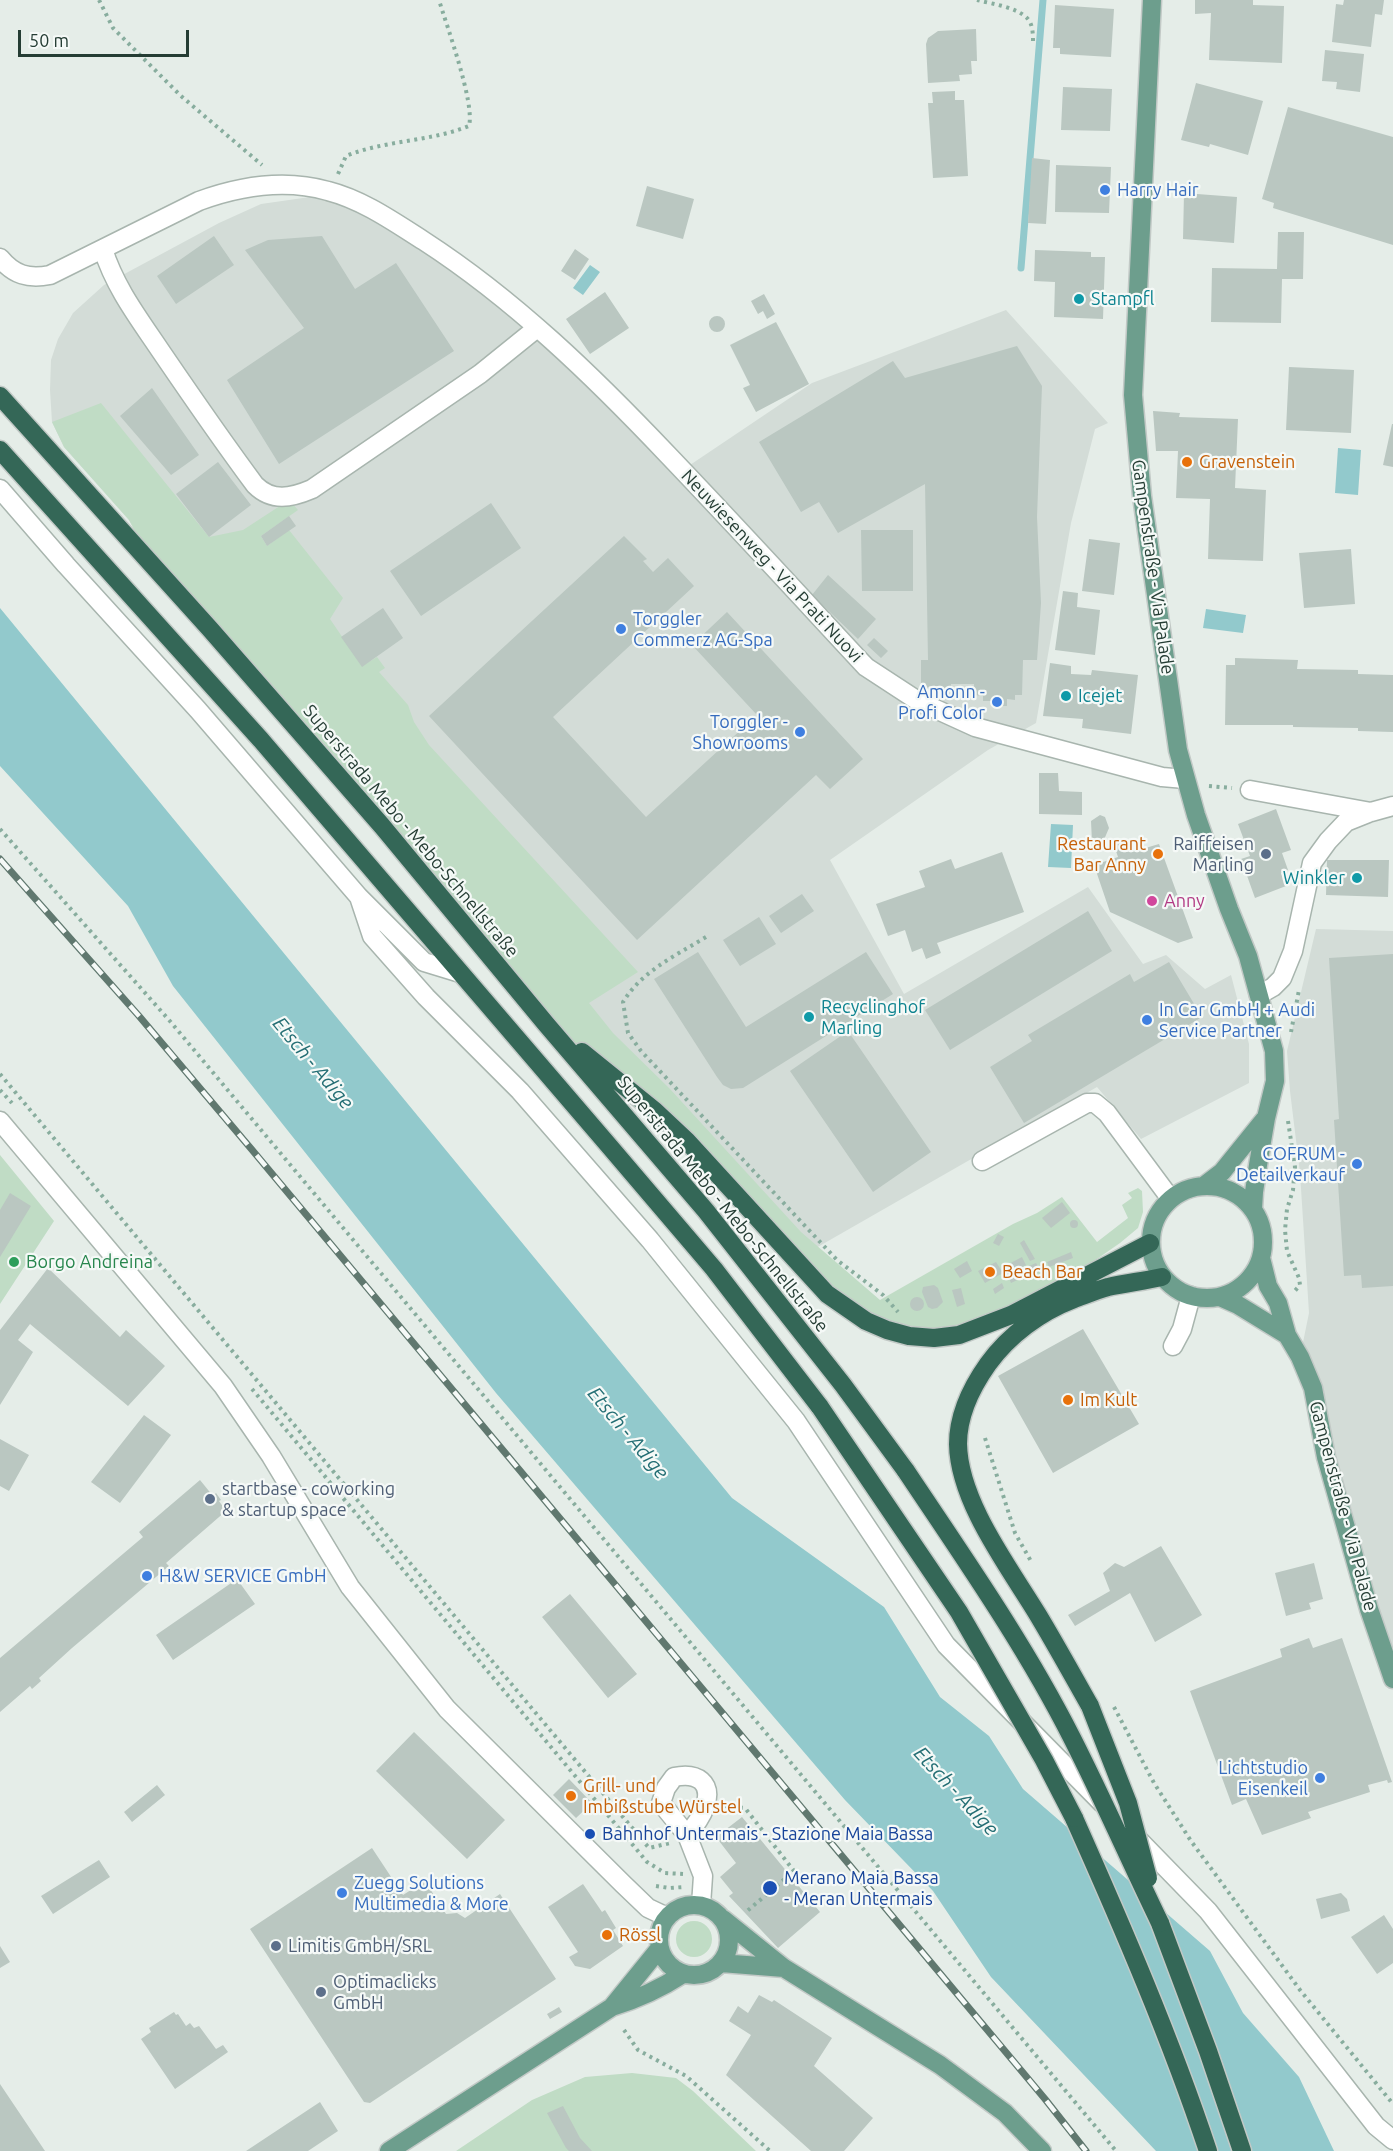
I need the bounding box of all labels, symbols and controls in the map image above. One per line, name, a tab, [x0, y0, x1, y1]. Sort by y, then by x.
scale bar	[21, 18, 192, 56]
text: 50 m	[29, 30, 69, 50]
place label: Harry Hair	[1117, 179, 1199, 201]
marker: Harry Hair	[1098, 183, 1112, 197]
place label: Stampfl	[1091, 288, 1154, 310]
marker: Stampfl	[1072, 292, 1086, 306]
place label: Gravenstein	[1199, 451, 1295, 473]
marker: Gravenstein	[1180, 455, 1194, 469]
street label: Gampenstraße - Via Palade	[1127, 458, 1179, 676]
street label: Neuwiesenweg - Via Prati Nuovi	[677, 465, 867, 667]
place label: Torggler Commerz AG-Spa	[633, 608, 773, 650]
marker: Torggler Commerz AG-Spa	[614, 622, 628, 636]
place label: Amonn - Profi Color	[898, 681, 985, 724]
place label: Icejet	[1078, 685, 1122, 707]
marker: Icejet	[1059, 689, 1073, 703]
marker: Amonn - Profi Color	[990, 695, 1004, 709]
street label: Superstrada Mebo - Mebo-Schnellstraße	[299, 700, 523, 962]
place label: Torggler - Showrooms	[693, 711, 788, 754]
marker: Torggler - Showrooms	[793, 725, 807, 739]
place label: Restaurant Bar Anny	[1057, 833, 1146, 876]
place label: Raiffeisen Marling	[1173, 833, 1254, 876]
marker: Restaurant Bar Anny	[1151, 847, 1165, 861]
marker: Raiffeisen Marling	[1259, 847, 1273, 861]
place label: Winkler	[1283, 867, 1345, 889]
marker: Winkler	[1350, 871, 1364, 885]
place label: Anny	[1164, 890, 1205, 912]
marker: Anny	[1145, 894, 1159, 908]
place label: Recyclinghof Marling	[821, 996, 925, 1038]
place label: In Car GmbH + Audi Service Partner	[1159, 999, 1315, 1042]
marker: Recyclinghof Marling	[802, 1010, 816, 1024]
water label: Etsch - Adige	[268, 1012, 358, 1114]
marker: In Car GmbH + Audi Service Partner	[1140, 1013, 1154, 1027]
street label: Superstrada Mebo - Mebo-Schnellstraße	[613, 1072, 833, 1336]
place label: COFRUM - Detailverkauf	[1236, 1143, 1345, 1186]
marker: COFRUM - Detailverkauf	[1350, 1157, 1364, 1171]
place label: Borgo Andreina	[26, 1251, 153, 1273]
marker: Borgo Andreina	[7, 1255, 21, 1269]
place label: Beach Bar	[1002, 1261, 1083, 1283]
marker: Beach Bar	[983, 1265, 997, 1279]
water label: Etsch - Adige	[583, 1382, 673, 1484]
place label: Im Kult	[1080, 1389, 1137, 1411]
marker: Im Kult	[1061, 1393, 1075, 1407]
street label: Gampenstraße - Via Palade	[1305, 1399, 1381, 1613]
place label: startbase - coworking & startup space	[222, 1478, 395, 1520]
marker: startbase - coworking & startup space	[203, 1492, 217, 1506]
place label: H&W SERVICE GmbH	[159, 1565, 327, 1587]
marker: H&W SERVICE GmbH	[140, 1569, 154, 1583]
water label: Etsch - Adige	[909, 1742, 1003, 1840]
place label: Lichtstudio Eisenkeil	[1218, 1757, 1308, 1800]
marker: Lichtstudio Eisenkeil	[1313, 1771, 1327, 1785]
place label: Grill- und Imbißstube Würstel	[583, 1775, 742, 1818]
marker: Grill- und Imbißstube Würstel	[564, 1789, 578, 1803]
place label: Bahnhof Untermais - Stazione Maia Bassa	[602, 1823, 933, 1845]
marker: Bahnhof Untermais - Stazione Maia Bassa	[583, 1827, 597, 1841]
place label: Merano Maia Bassa - Meran Untermais	[784, 1867, 939, 1910]
place label: Zuegg Solutions Multimedia & More	[354, 1872, 509, 1914]
marker: Merano Maia Bassa - Meran Untermais	[761, 1879, 779, 1897]
marker: Zuegg Solutions Multimedia & More	[335, 1886, 349, 1900]
place label: Rössl	[619, 1924, 661, 1946]
marker: Rössl	[600, 1928, 614, 1942]
place label: Limitis GmbH/SRL	[288, 1935, 432, 1957]
marker: Limitis GmbH/SRL	[269, 1939, 283, 1953]
place label: Optimaclicks GmbH	[333, 1971, 436, 2014]
marker: Optimaclicks GmbH	[314, 1985, 328, 1999]

